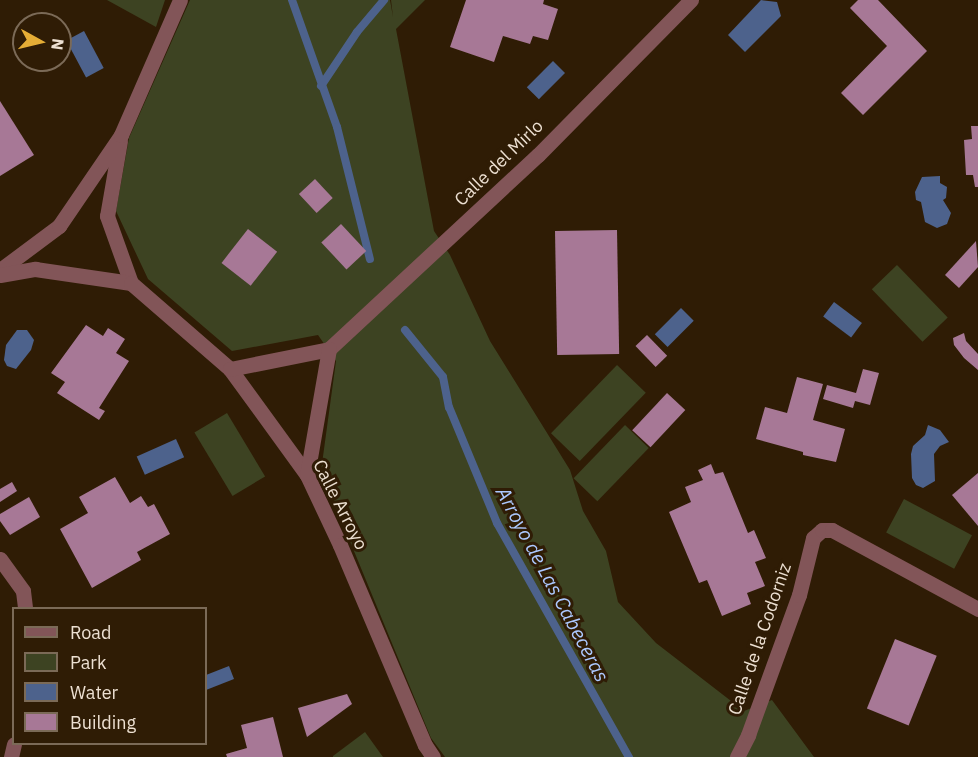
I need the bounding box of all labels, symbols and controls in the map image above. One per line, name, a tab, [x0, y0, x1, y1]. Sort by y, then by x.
north arrow	[12, 12, 72, 72]
text: N	[47, 37, 69, 51]
street label: Calle del Mirlo	[450, 115, 548, 211]
street label: Calle Arroyo	[308, 456, 372, 554]
water label: Arroyo de Las Cabeceras	[491, 482, 615, 686]
street label: Calle de la Codorniz	[724, 560, 796, 718]
legend	[12, 607, 207, 745]
text: Road	[70, 621, 111, 644]
text: Park	[70, 651, 106, 674]
text: Water	[70, 681, 118, 704]
text: Building	[70, 711, 136, 734]

